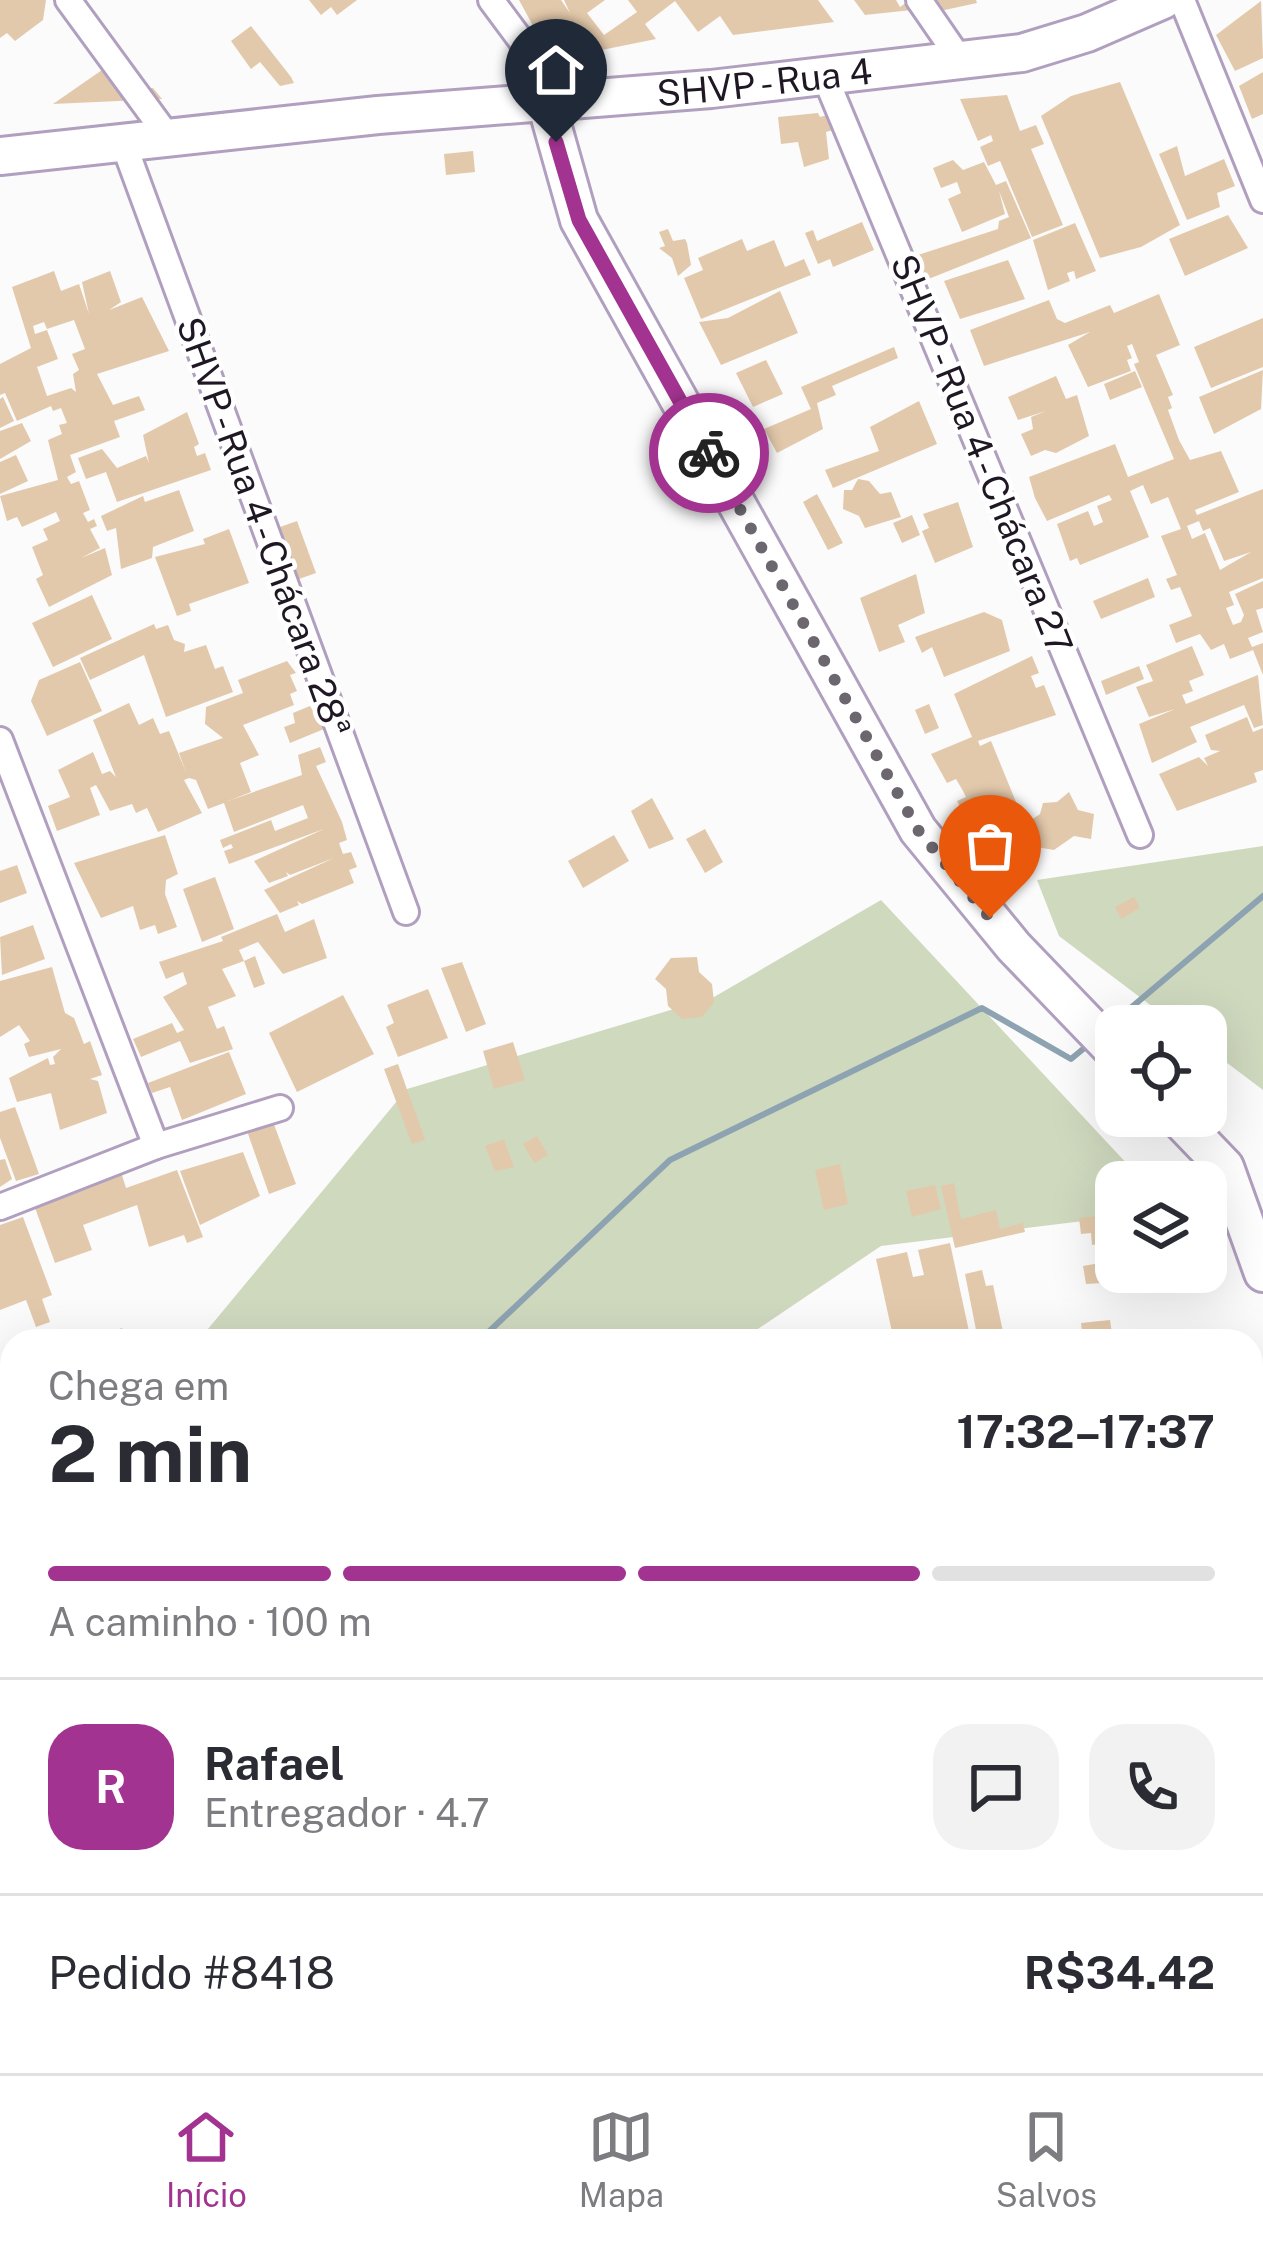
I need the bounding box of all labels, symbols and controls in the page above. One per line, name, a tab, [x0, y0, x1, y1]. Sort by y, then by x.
pin	[505, 19, 607, 142]
icon: home	[523, 37, 589, 103]
street label: SHVP - Rua 4	[655, 50, 874, 114]
street label: SHVP - Rua 4 - Chácara 27	[883, 248, 1081, 660]
street label: SHVP - Rua 4 - Chácara 28ª	[168, 311, 360, 743]
courier	[649, 393, 769, 513]
icon: bike	[676, 420, 742, 486]
pin	[939, 795, 1041, 918]
icon: bag	[957, 813, 1023, 879]
map controls	[1095, 1005, 1227, 1293]
button: locate	[1095, 1005, 1227, 1137]
button: layers	[1095, 1161, 1227, 1293]
text: Chega em	[48, 1363, 229, 1409]
text: 17:32–17:37	[956, 1405, 1215, 1458]
text: 2 min	[48, 1408, 252, 1500]
text: A caminho · 100 m	[48, 1599, 372, 1645]
button: chat	[933, 1724, 1059, 1850]
button: phone	[1089, 1724, 1215, 1850]
text: Rafael	[204, 1737, 345, 1790]
text: R	[95, 1760, 127, 1813]
text: Entregador · 4.7	[204, 1790, 490, 1836]
text: Pedido #8418	[48, 1946, 335, 1999]
text: R$34.42	[1024, 1946, 1215, 1999]
tab: Início	[166, 2104, 247, 2214]
tab: Mapa	[579, 2104, 664, 2214]
tab: Salvos	[996, 2104, 1097, 2214]

